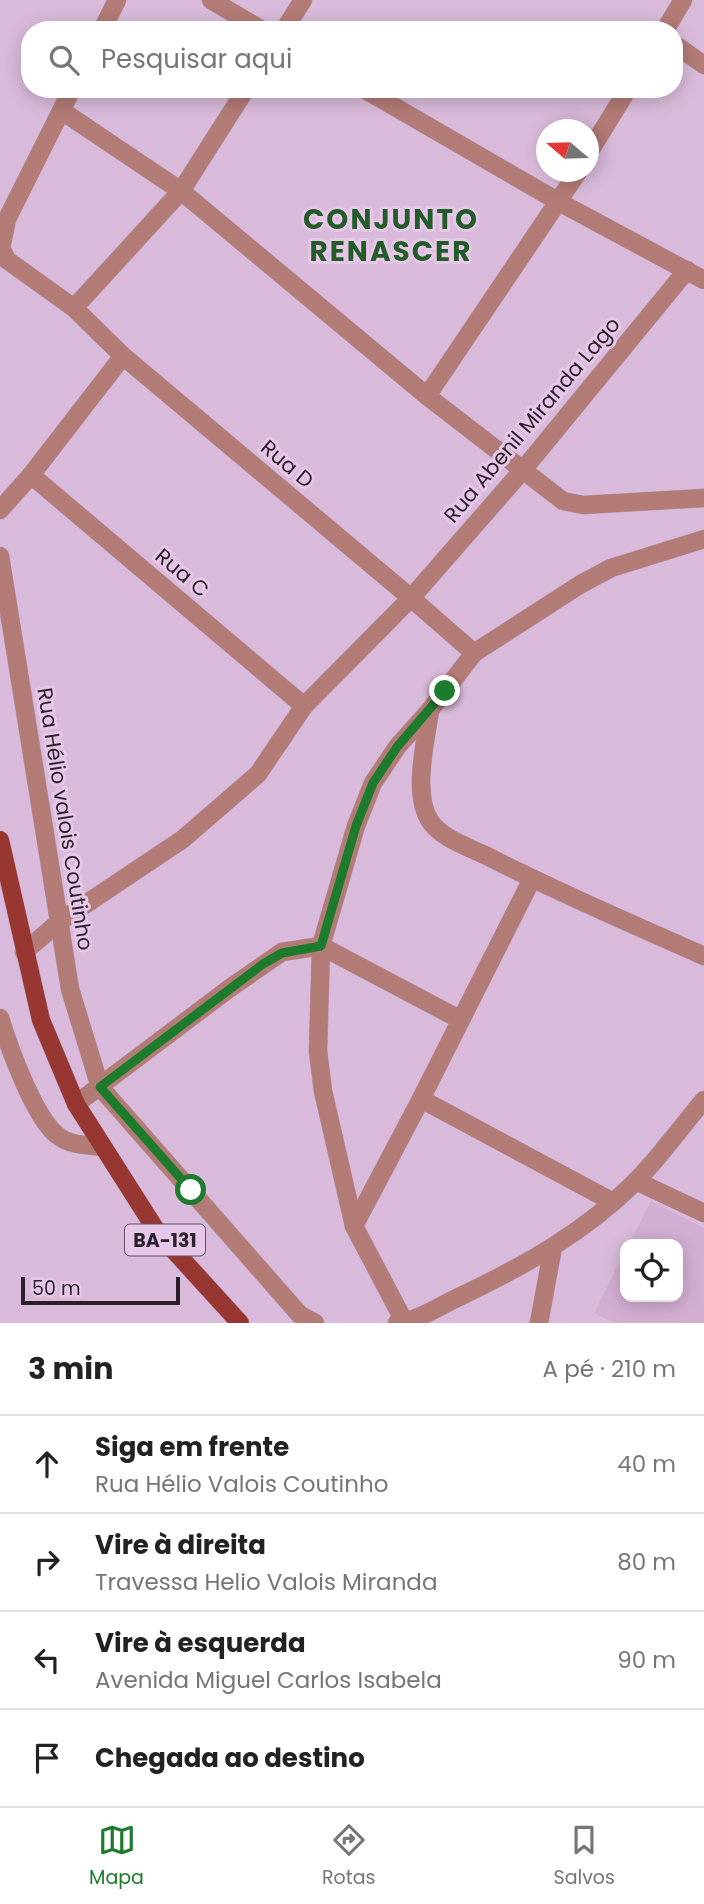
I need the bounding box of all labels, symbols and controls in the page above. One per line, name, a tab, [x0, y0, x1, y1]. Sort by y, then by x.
search box	[21, 21, 683, 98]
icon: search	[45, 41, 83, 79]
text: Pesquisar aqui	[101, 41, 292, 77]
north arrow	[536, 119, 599, 182]
district label: CONJUNTO RENASCER	[303, 200, 479, 271]
street label: Rua Abenil Miranda Lago	[437, 311, 626, 529]
street label: Rua D	[255, 433, 320, 494]
street label: Rua C	[149, 542, 215, 604]
route end	[429, 675, 460, 706]
street label: Rua Hélio valois Coutinho	[30, 686, 101, 952]
route start	[175, 1174, 206, 1205]
road number: BA-131	[125, 1224, 205, 1256]
map controls	[620, 1239, 683, 1302]
button: locate	[620, 1239, 683, 1302]
scale bar	[21, 1274, 180, 1306]
text: 50 m	[32, 1275, 81, 1302]
text: 3 min	[28, 1347, 113, 1390]
text: A pé · 210 m	[543, 1353, 676, 1385]
text: Siga em frente	[95, 1429, 289, 1465]
icon: ahead	[28, 1445, 66, 1483]
text: 40 m	[617, 1448, 676, 1480]
text: Rua Hélio Valois Coutinho	[95, 1468, 388, 1500]
text: Vire à direita	[95, 1527, 266, 1563]
icon: right	[28, 1543, 66, 1581]
text: 80 m	[617, 1546, 676, 1578]
text: Travessa Helio Valois Miranda	[95, 1566, 437, 1598]
text: Vire à esquerda	[95, 1625, 306, 1661]
icon: left	[28, 1641, 66, 1679]
text: 90 m	[617, 1644, 676, 1676]
text: Avenida Miguel Carlos Isabela	[95, 1664, 442, 1696]
icon: arrive	[28, 1739, 66, 1777]
text: Chegada ao destino	[95, 1740, 365, 1776]
tab: Mapa	[89, 1821, 144, 1892]
tab: Rotas	[322, 1821, 375, 1892]
tab: Salvos	[554, 1821, 615, 1892]

